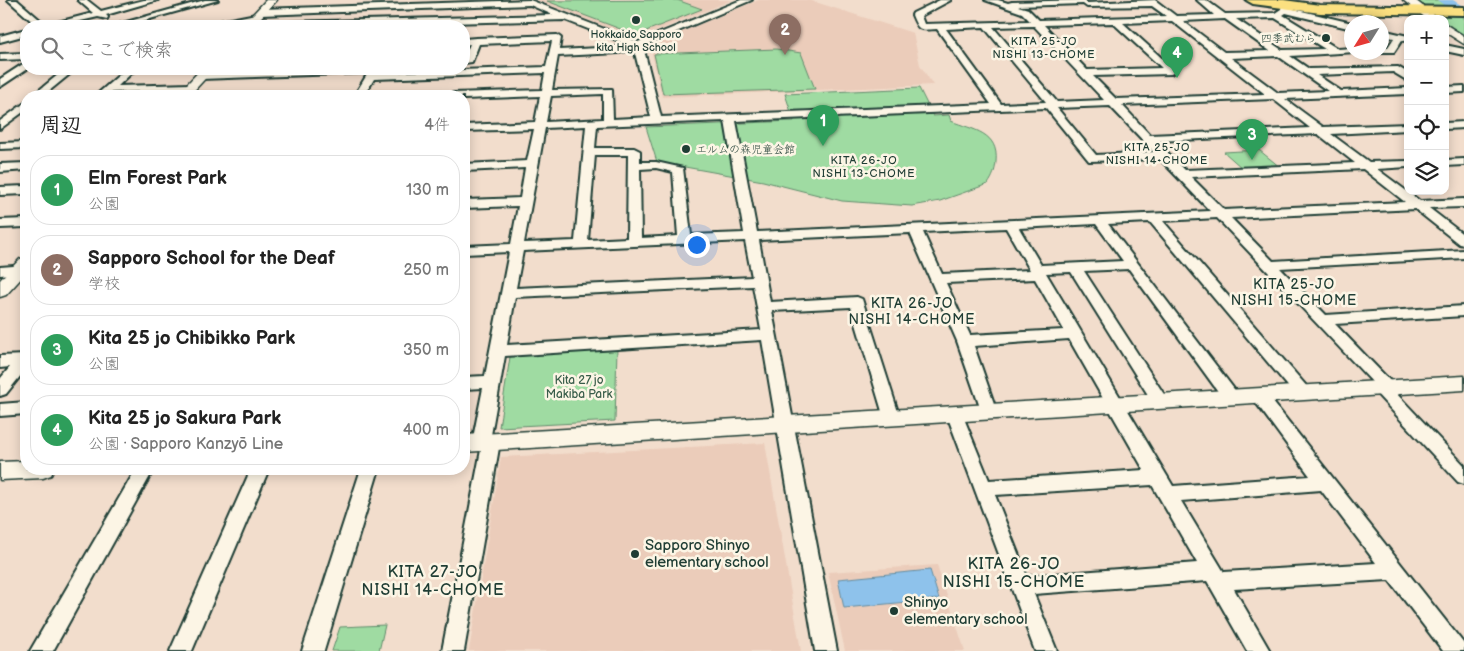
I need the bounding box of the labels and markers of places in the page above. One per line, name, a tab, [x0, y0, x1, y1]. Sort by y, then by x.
marker: Hokkaido Sapporo kita High School	[630, 14, 642, 26]
pin: 2	[769, 14, 801, 55]
place label: Hokkaido Sapporo kita High School	[591, 28, 681, 54]
place label: 四季武むら	[1261, 32, 1316, 45]
marker: 四季武むら	[1320, 32, 1332, 44]
pin: 4	[1161, 37, 1193, 78]
pin: 1	[807, 105, 839, 146]
pin: 3	[1236, 119, 1268, 160]
marker: エルムの森児童会館	[680, 143, 692, 155]
place label: エルムの森児童会館	[696, 143, 795, 156]
place label: Sapporo Shinyo elementary school	[645, 536, 769, 572]
marker: Sapporo Shinyo elementary school	[629, 548, 641, 560]
place label: Shinyo elementary school	[904, 593, 1028, 629]
marker: Shinyo elementary school	[888, 605, 900, 617]

